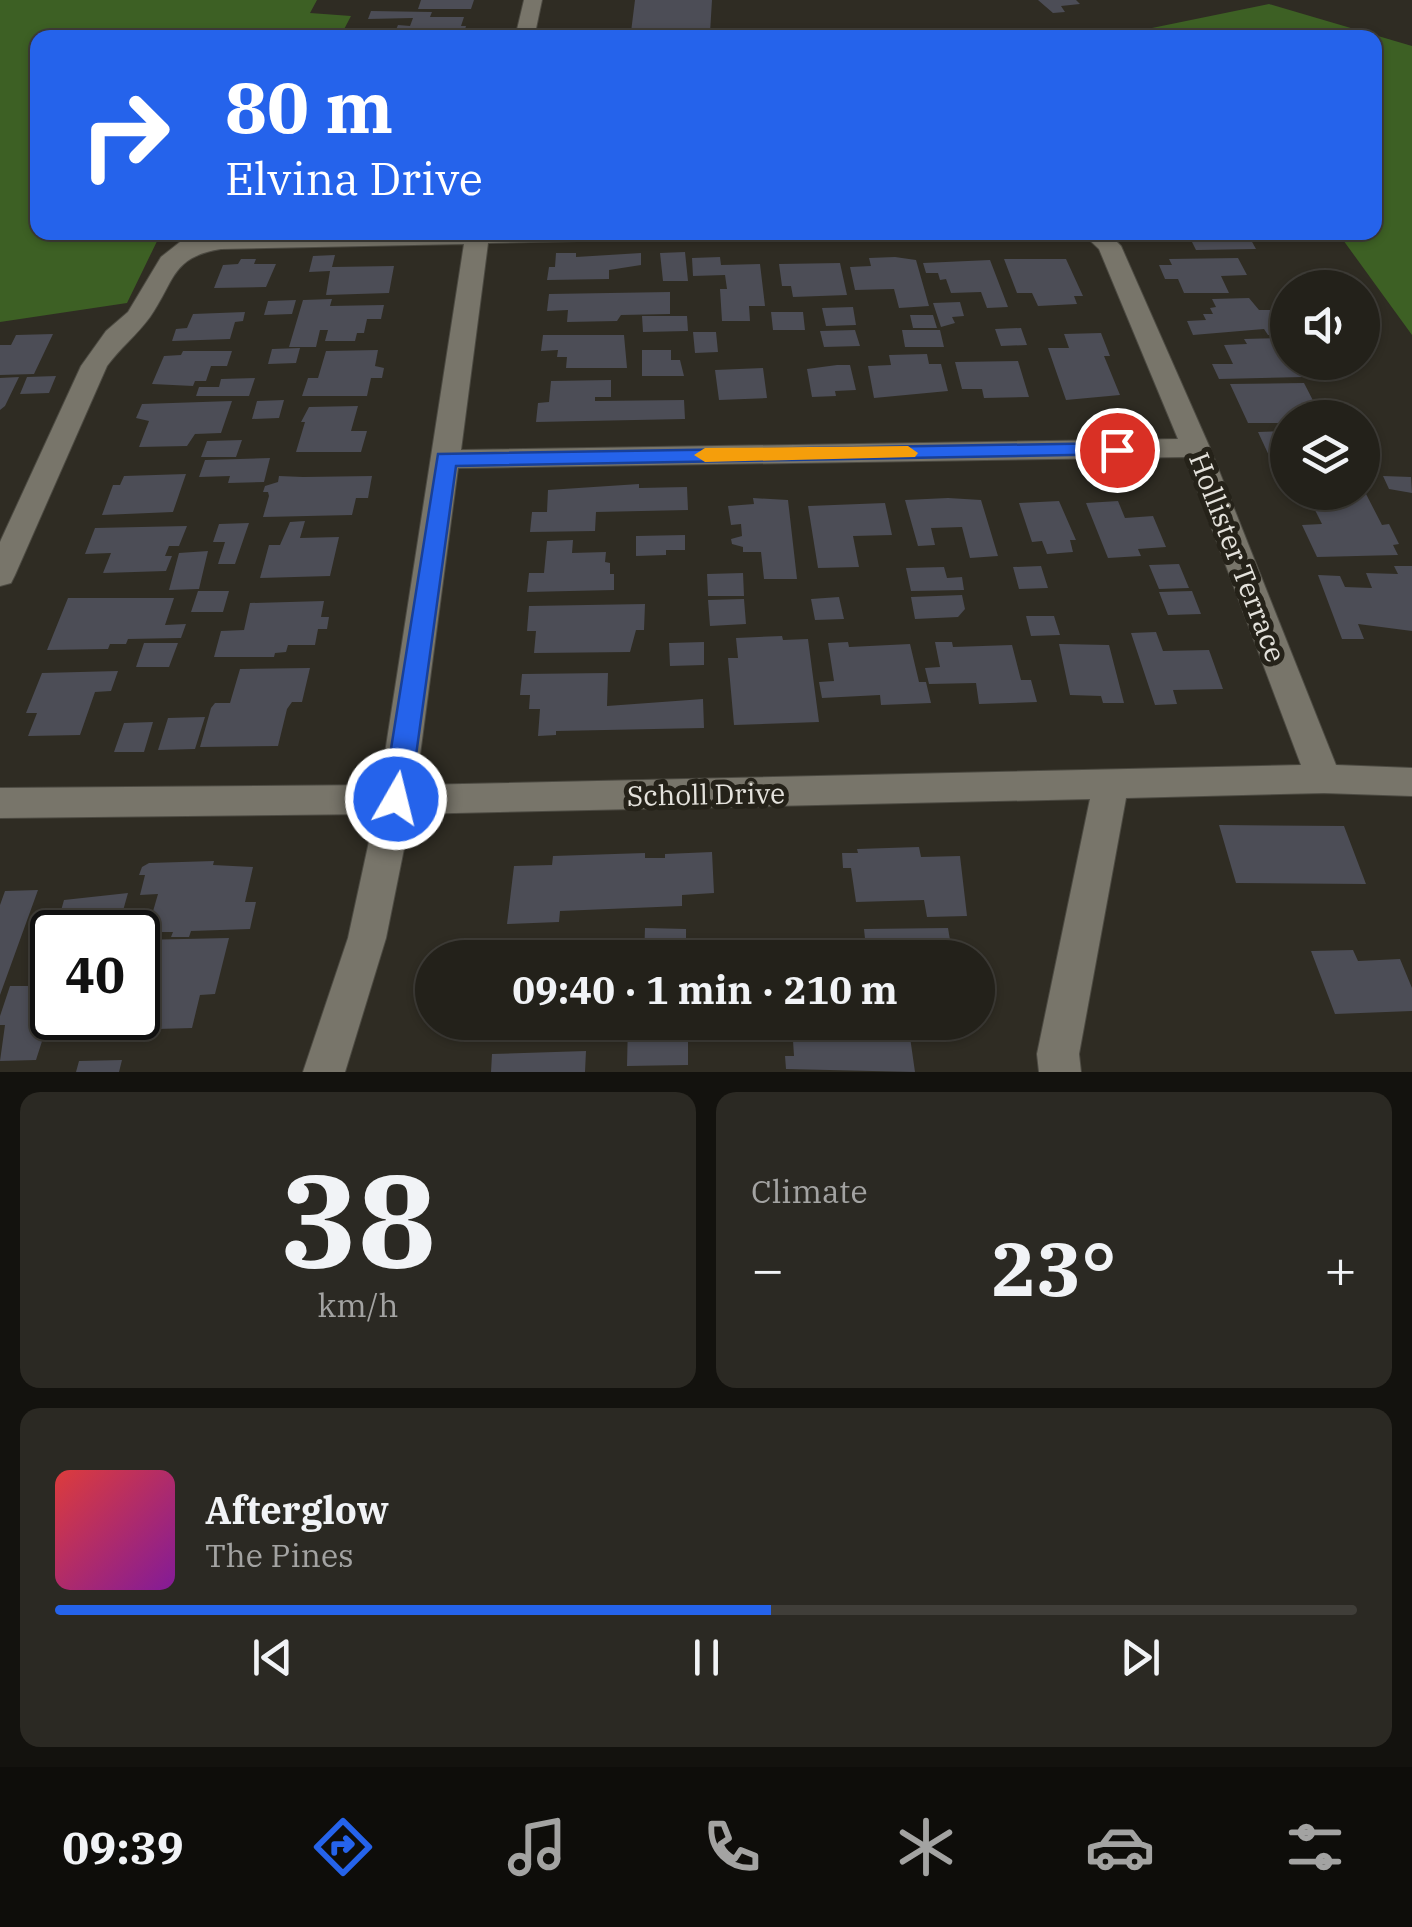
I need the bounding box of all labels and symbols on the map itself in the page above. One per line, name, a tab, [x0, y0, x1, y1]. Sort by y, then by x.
pin	[1075, 408, 1160, 493]
street label: Hollister Terrace	[1181, 447, 1295, 667]
position arrow	[344, 747, 448, 851]
street label: Scholl Drive	[627, 774, 785, 814]
speed limit sign: 40	[30, 910, 160, 1040]

